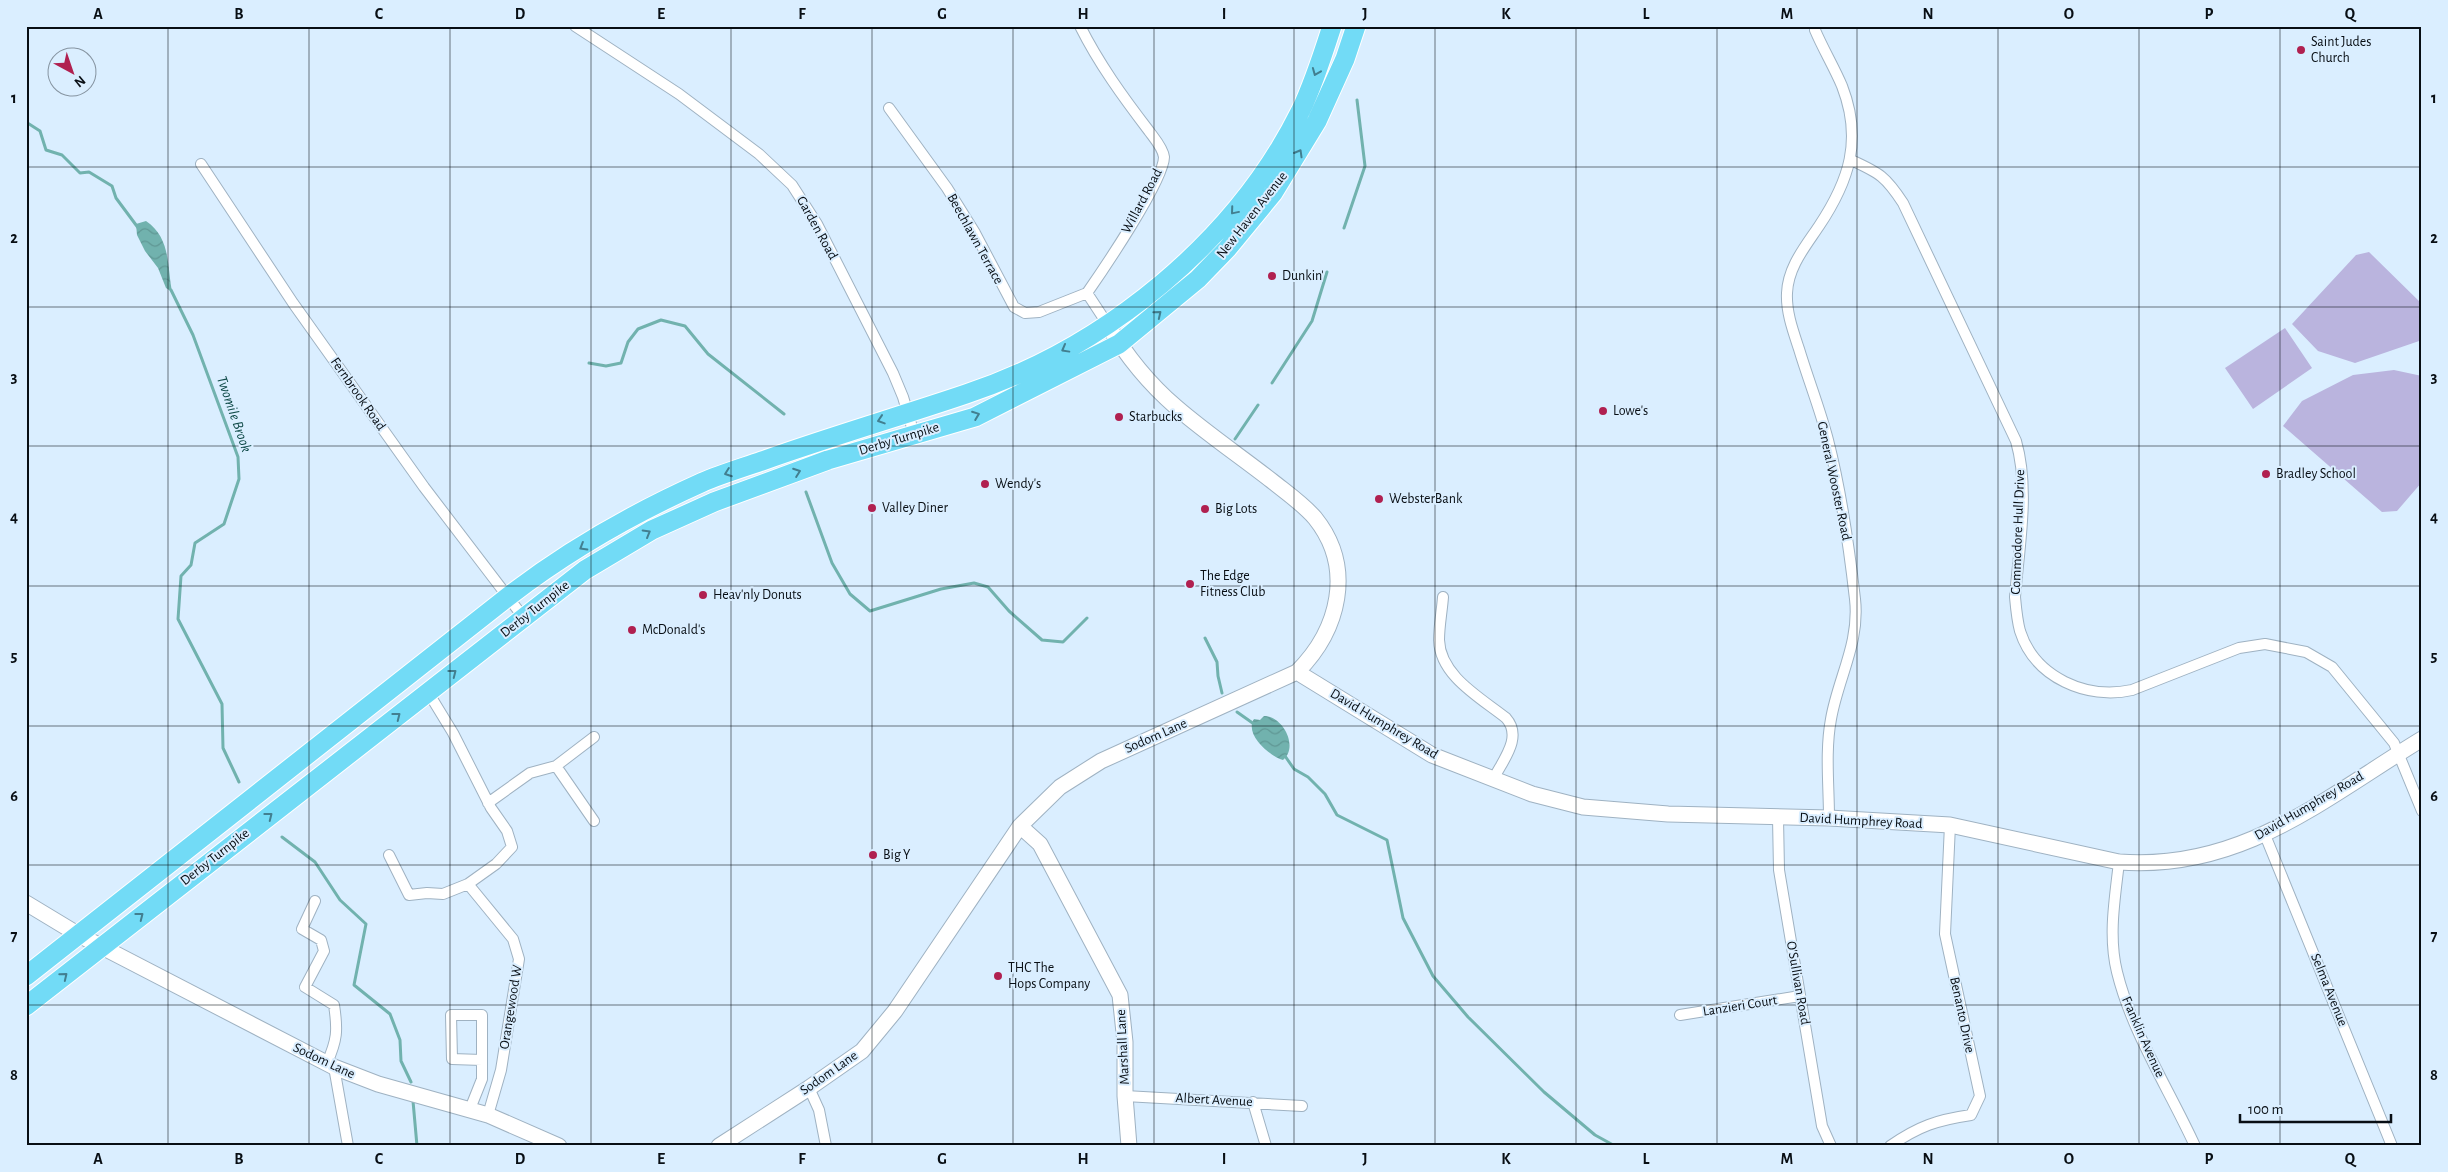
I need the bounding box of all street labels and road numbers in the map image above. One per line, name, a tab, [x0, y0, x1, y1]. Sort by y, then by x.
street label: Willard Road	[1119, 166, 1165, 236]
street label: New Haven Avenue	[1214, 169, 1290, 261]
street label: Beechlawn Terrace	[944, 191, 1006, 287]
street label: Garden Road	[794, 194, 840, 262]
street label: Fernbrook Road	[328, 355, 388, 433]
street label: Derby Turnpike	[857, 420, 941, 458]
street label: General Wooster Road	[1815, 420, 1853, 542]
street label: Commodore Hull Drive	[2009, 469, 2027, 595]
street label: Derby Turnpike	[498, 578, 572, 640]
street label: David Humphrey Road	[1328, 686, 1440, 762]
street label: Sodom Lane	[1123, 716, 1189, 756]
street label: David Humphrey Road	[2252, 769, 2366, 843]
street label: David Humphrey Road	[1799, 811, 1923, 831]
street label: Derby Turnpike	[178, 826, 252, 888]
street label: O'Sullivan Road	[1784, 940, 1812, 1026]
street label: Selma Avenue	[2308, 952, 2350, 1028]
street label: Orangewood W	[497, 963, 525, 1050]
street label: Benanto Drive	[1947, 976, 1977, 1054]
street label: Lanzieri Court	[1702, 993, 1779, 1019]
street label: Franklin Avenue	[2119, 994, 2167, 1080]
street label: Marshall Lane	[1114, 1009, 1132, 1085]
street label: Sodom Lane	[291, 1041, 357, 1081]
street label: Sodom Lane	[798, 1048, 860, 1098]
street label: Albert Avenue	[1175, 1091, 1253, 1109]

